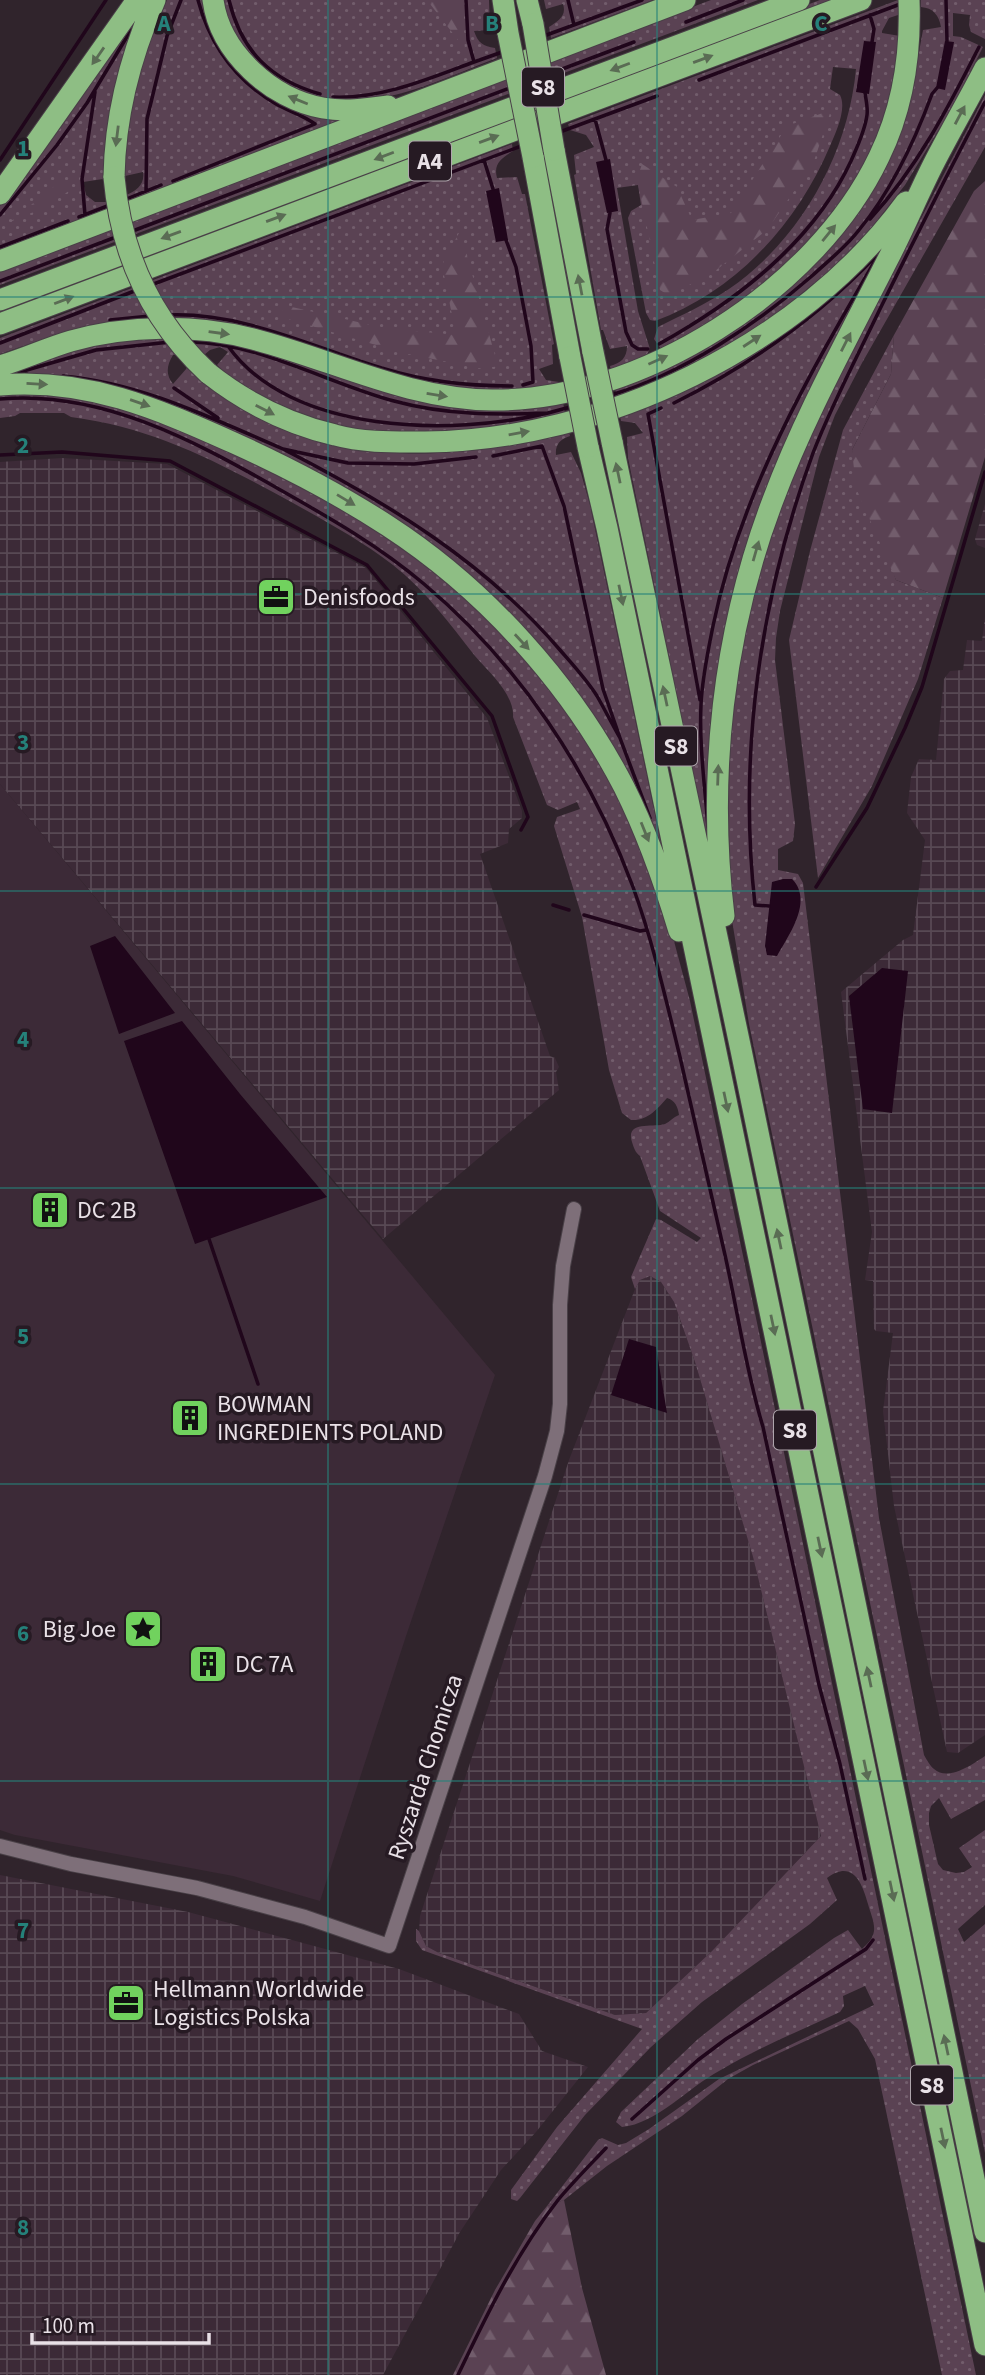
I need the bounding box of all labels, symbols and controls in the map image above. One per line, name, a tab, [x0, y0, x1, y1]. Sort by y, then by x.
text: A	[156, 7, 171, 40]
text: B	[485, 7, 499, 40]
text: C	[814, 7, 828, 40]
one-way arrow	[91, 47, 105, 65]
one-way arrow	[692, 53, 713, 64]
one-way arrow	[610, 62, 631, 73]
road number: S8	[522, 68, 564, 106]
one-way arrow	[288, 94, 309, 105]
one-way arrow	[955, 105, 966, 125]
one-way arrow	[111, 125, 122, 147]
text: 1	[17, 132, 29, 165]
one-way arrow	[479, 133, 500, 144]
road number: A4	[409, 142, 451, 180]
one-way arrow	[374, 150, 395, 161]
one-way arrow	[266, 213, 287, 224]
one-way arrow	[822, 224, 837, 242]
one-way arrow	[161, 230, 182, 241]
one-way arrow	[575, 274, 586, 296]
one-way arrow	[53, 294, 74, 305]
one-way arrow	[208, 327, 230, 338]
one-way arrow	[839, 332, 851, 352]
one-way arrow	[742, 335, 762, 348]
one-way arrow	[648, 354, 669, 365]
one-way arrow	[26, 379, 48, 390]
one-way arrow	[426, 390, 448, 401]
one-way arrow	[130, 398, 151, 409]
one-way arrow	[255, 405, 275, 416]
one-way arrow	[508, 427, 530, 438]
text: 2	[17, 429, 29, 462]
one-way arrow	[613, 462, 624, 484]
one-way arrow	[336, 494, 355, 506]
one-way arrow	[751, 540, 761, 561]
office icon: Denisfoods	[255, 576, 297, 618]
place label: Denisfoods	[303, 580, 415, 615]
one-way arrow	[616, 584, 627, 606]
one-way arrow	[514, 633, 530, 651]
one-way arrow	[660, 685, 671, 707]
text: 3	[17, 726, 29, 759]
road number: S8	[655, 726, 697, 766]
one-way arrow	[713, 763, 724, 785]
one-way arrow	[639, 822, 650, 843]
text: 4	[17, 1023, 29, 1056]
one-way arrow	[720, 1091, 731, 1113]
building icon: DC 2B	[29, 1189, 71, 1231]
place label: DC 2B	[77, 1193, 136, 1228]
one-way arrow	[774, 1228, 785, 1250]
one-way arrow	[767, 1314, 778, 1336]
text: 5	[17, 1320, 29, 1353]
place label: BOWMAN INGREDIENTS POLAND	[217, 1387, 443, 1450]
building icon: BOWMAN INGREDIENTS POLAND	[169, 1397, 211, 1439]
road number: S8	[774, 1410, 816, 1450]
one-way arrow	[815, 1536, 826, 1558]
place icon: Big Joe	[122, 1608, 164, 1650]
place label: Big Joe	[43, 1612, 116, 1647]
text: 6	[17, 1617, 29, 1650]
building icon: DC 7A	[187, 1643, 229, 1685]
place label: DC 7A	[235, 1647, 293, 1682]
one-way arrow	[864, 1666, 875, 1688]
street label: Ryszarda Chomicza	[379, 1670, 472, 1864]
one-way arrow	[861, 1759, 872, 1781]
one-way arrow	[886, 1880, 897, 1902]
text: 7	[17, 1914, 29, 1947]
place label: Hellmann Worldwide Logistics Polska	[153, 1972, 364, 2035]
office icon: Hellmann Worldwide Logistics Polska	[105, 1982, 147, 2024]
one-way arrow	[940, 2034, 951, 2056]
road number: S8	[911, 2066, 953, 2104]
one-way arrow	[937, 2127, 948, 2149]
text: 8	[17, 2211, 29, 2244]
scale bar	[32, 2302, 208, 2346]
text: 100 m	[42, 2311, 95, 2341]

